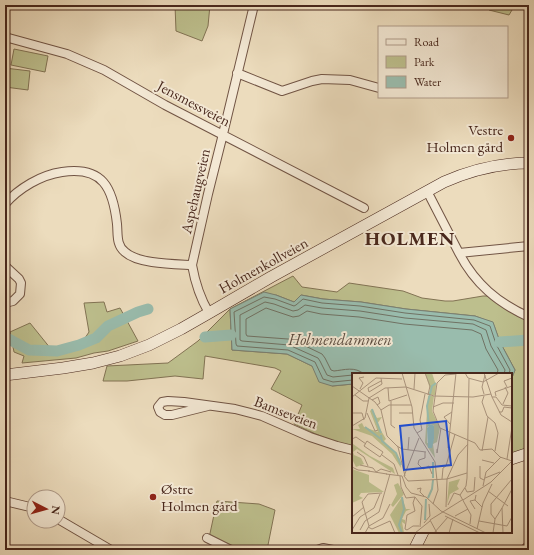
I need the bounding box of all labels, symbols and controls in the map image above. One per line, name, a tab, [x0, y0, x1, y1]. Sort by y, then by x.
legend	[378, 26, 508, 98]
text: Road	[414, 34, 440, 50]
text: Park	[414, 54, 435, 70]
text: Water	[414, 74, 441, 90]
street label: Jensmessveien	[152, 75, 234, 130]
place label: Vestre Holmen gård	[426, 120, 503, 156]
marker: Vestre Holmen gård	[506, 133, 516, 143]
street label: Aspehaugveien	[176, 147, 214, 236]
district label: HOLMEN	[365, 226, 455, 251]
street label: Holmenkollveien	[215, 233, 311, 297]
water label: Holmendammen	[287, 329, 392, 350]
inset map	[352, 373, 512, 533]
street label: Bamseveien	[251, 391, 321, 433]
place label: Østre Holmen gård	[161, 479, 238, 515]
north arrow	[26, 489, 66, 529]
marker: Østre Holmen gård	[148, 492, 158, 502]
text: N	[49, 505, 63, 515]

